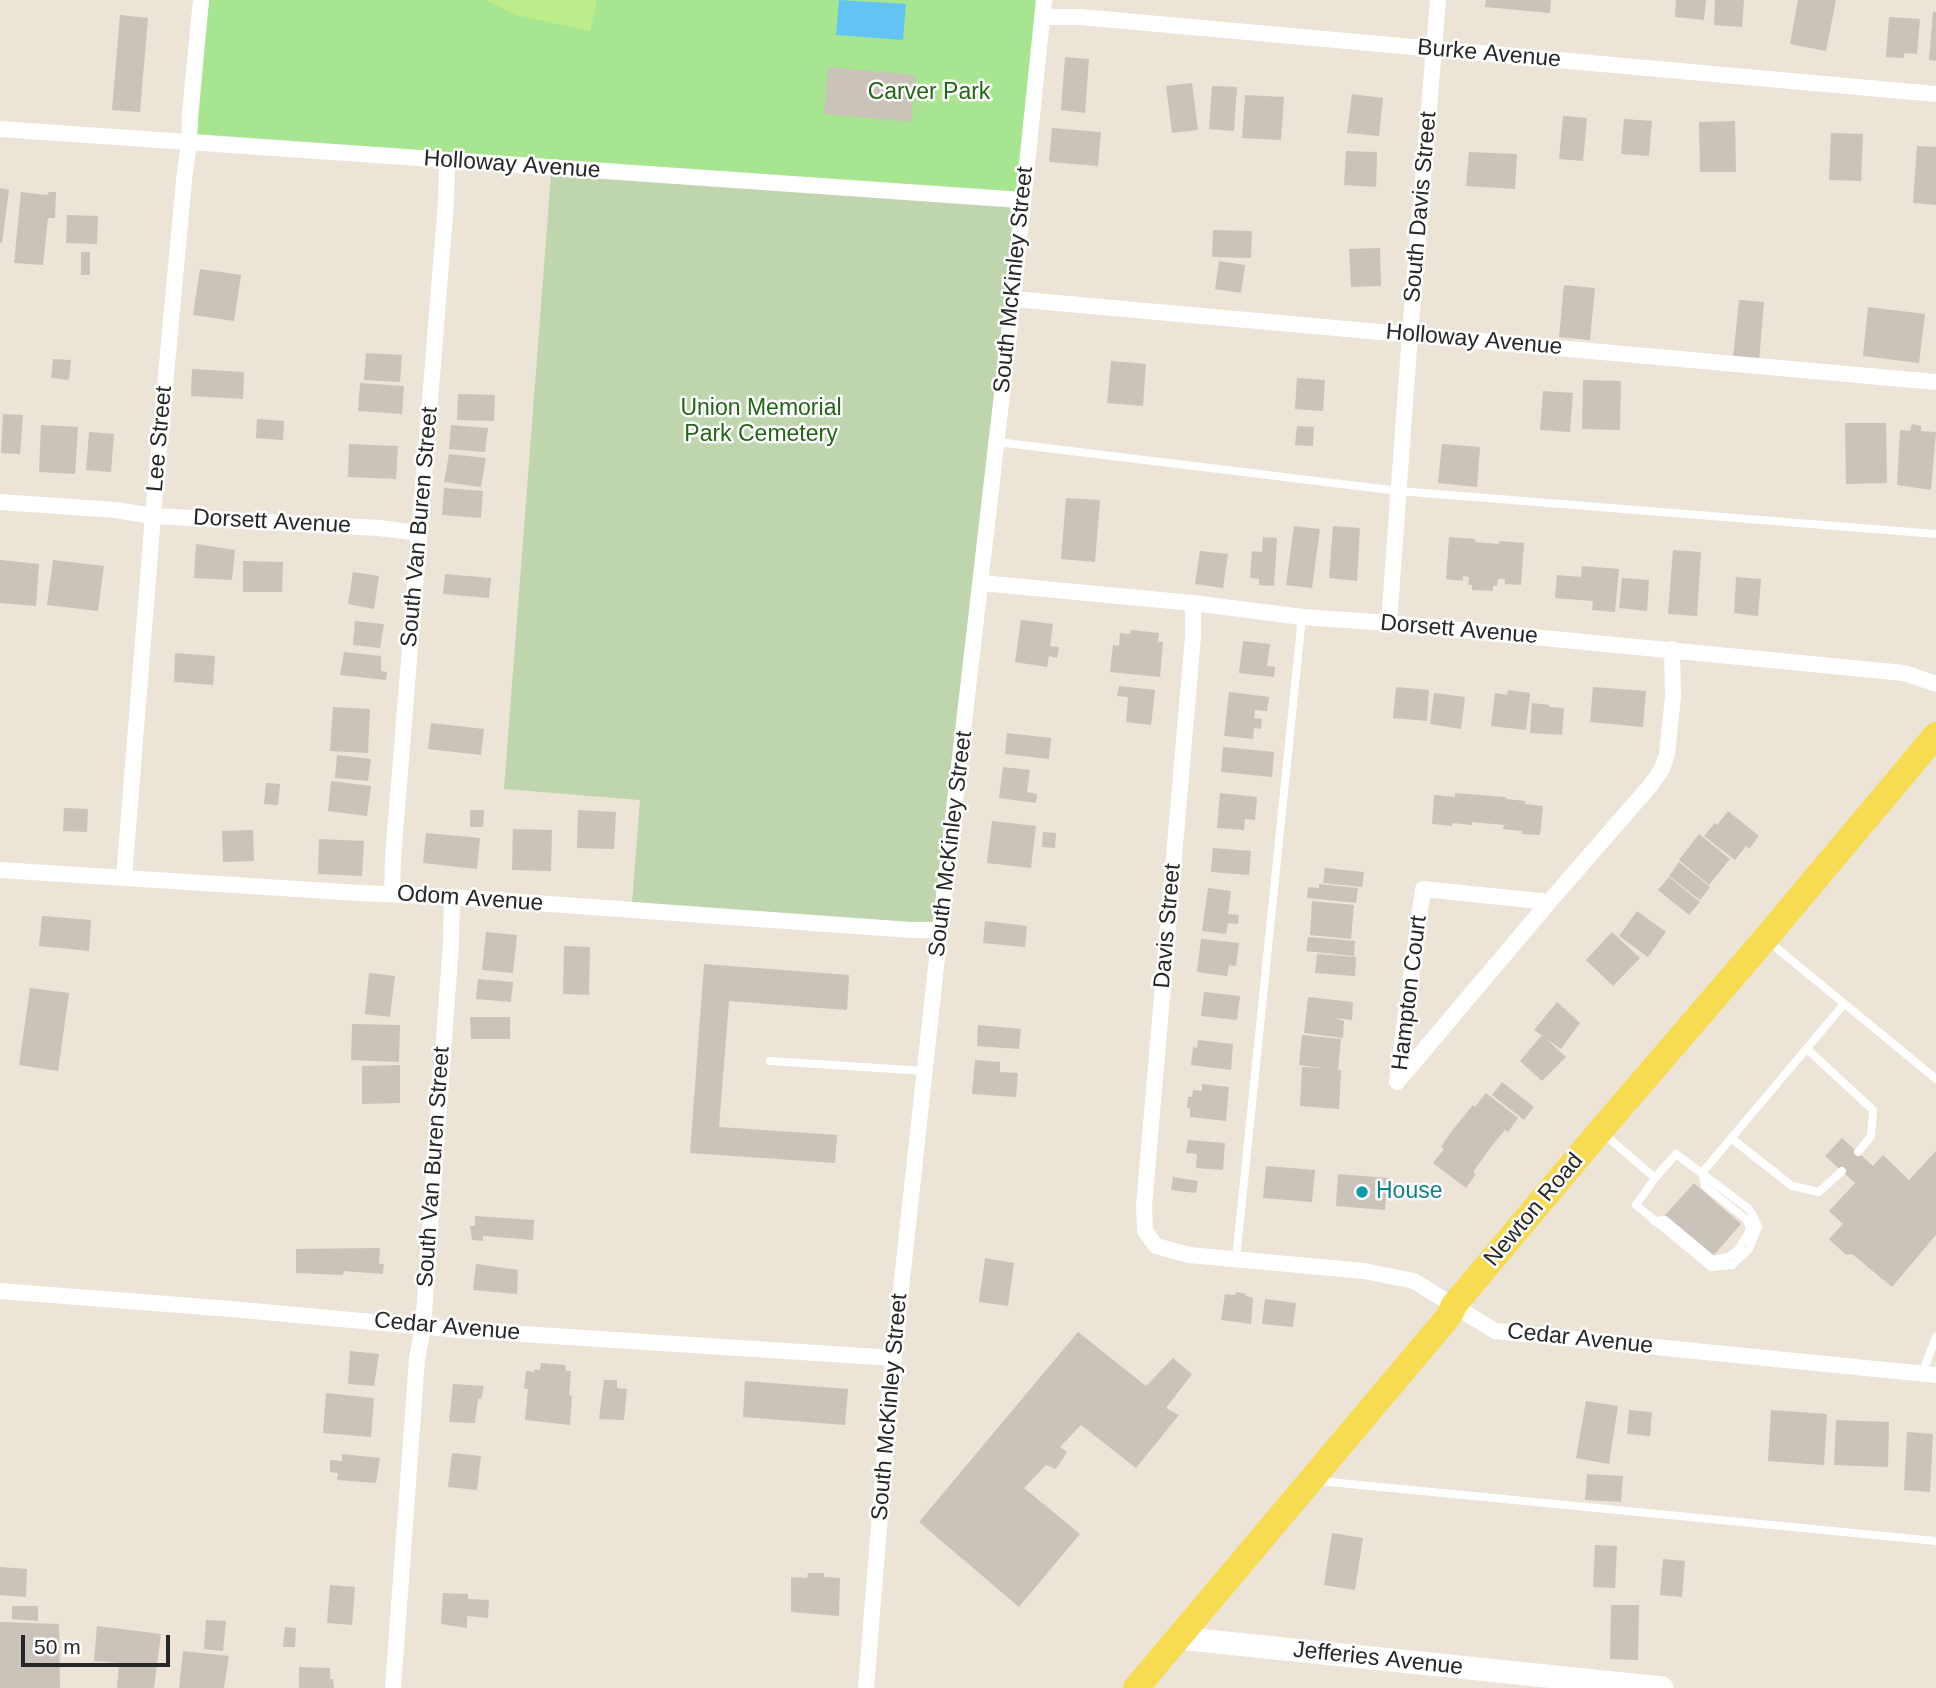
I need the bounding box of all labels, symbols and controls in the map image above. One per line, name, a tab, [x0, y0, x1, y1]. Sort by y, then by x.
street label: Burke Avenue	[1416, 34, 1562, 74]
park label: Carver Park	[868, 79, 990, 107]
street label: South Davis Street	[1399, 110, 1443, 304]
street label: Holloway Avenue	[423, 145, 601, 185]
street label: South McKinley Street	[988, 165, 1040, 395]
street label: Holloway Avenue	[1384, 319, 1564, 361]
street label: Lee Street	[142, 385, 178, 493]
park label: Union Memorial Park Cemetery	[680, 395, 842, 449]
street label: South Van Buren Street	[396, 406, 444, 648]
street label: Dorsett Avenue	[192, 504, 352, 540]
street label: Dorsett Avenue	[1379, 609, 1539, 651]
street label: South McKinley Street	[923, 729, 979, 959]
street label: Davis Street	[1149, 862, 1187, 990]
street label: Odom Avenue	[396, 880, 544, 918]
street label: Hampton Court	[1387, 914, 1433, 1072]
street label: South Van Buren Street	[412, 1046, 456, 1288]
street label: Newton Road	[1479, 1148, 1589, 1272]
place label: House	[1376, 1178, 1442, 1206]
marker: House	[1354, 1184, 1370, 1200]
street label: South McKinley Street	[866, 1292, 914, 1522]
street label: Cedar Avenue	[373, 1307, 521, 1347]
street label: Cedar Avenue	[1506, 1318, 1654, 1360]
scale bar	[24, 1622, 173, 1666]
text: 50 m	[34, 1635, 81, 1658]
street label: Jefferies Avenue	[1292, 1636, 1464, 1682]

